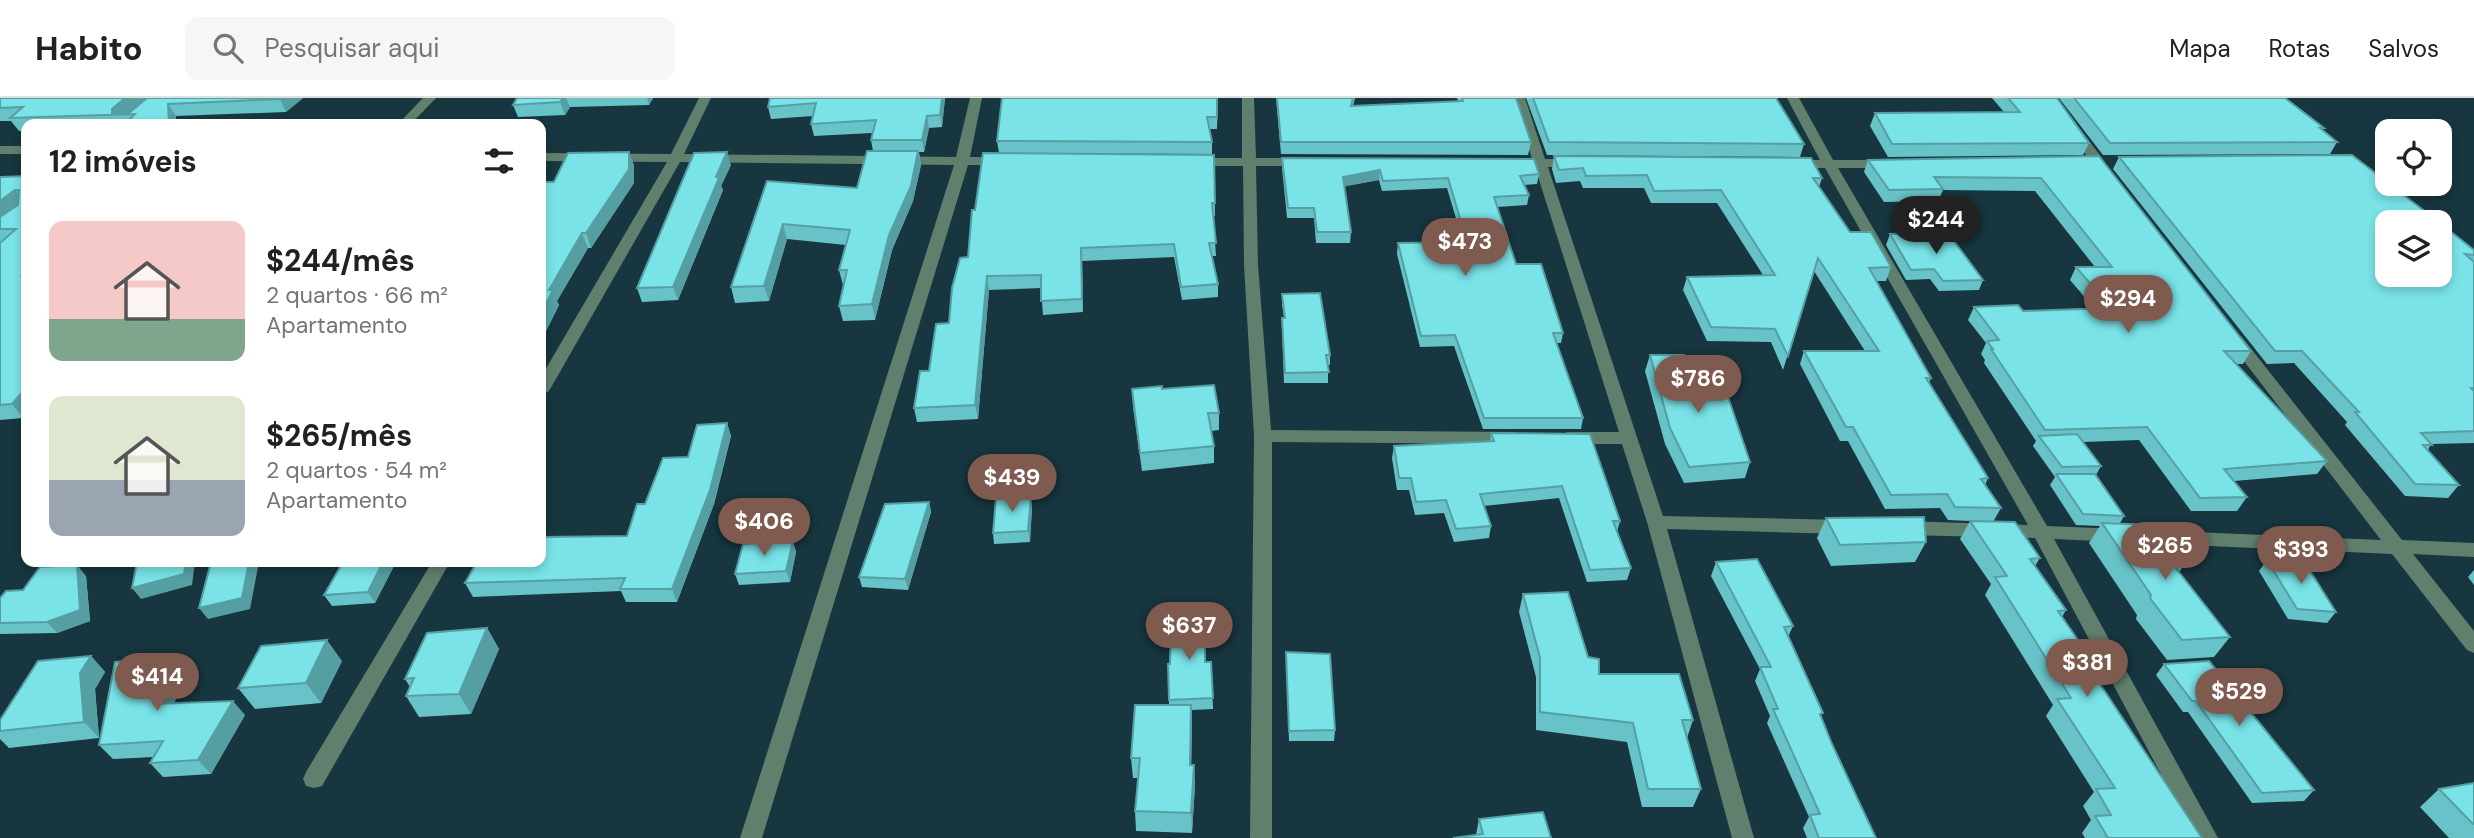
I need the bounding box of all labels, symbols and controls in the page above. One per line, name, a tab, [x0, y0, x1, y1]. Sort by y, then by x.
search box	[185, 17, 675, 80]
text: Habito	[35, 27, 143, 70]
icon: search	[209, 29, 247, 67]
text: Pesquisar aqui	[265, 31, 439, 65]
text: Mapa	[2169, 33, 2231, 64]
text: Rotas	[2269, 33, 2330, 64]
text: Salvos	[2368, 33, 2439, 64]
map controls	[2375, 119, 2452, 287]
button: locate	[2375, 119, 2452, 196]
text: 12 imóveis	[49, 142, 197, 181]
icon: filters	[480, 142, 518, 180]
pin: $244	[1895, 197, 1977, 256]
text: $244	[1908, 204, 1964, 234]
button: layers	[2375, 210, 2452, 287]
pin: $473	[1424, 218, 1506, 278]
text: $473	[1438, 226, 1492, 256]
text: $244/mês	[266, 241, 415, 280]
icon: home	[105, 249, 189, 333]
pin: $294	[2087, 275, 2169, 335]
text: 2 quartos · 66 m²	[266, 280, 448, 310]
text: $294	[2100, 283, 2156, 313]
text: Apartamento	[266, 310, 407, 340]
pin: $786	[1657, 356, 1739, 415]
text: $786	[1670, 363, 1726, 393]
text: $265/mês	[266, 416, 412, 455]
icon: home	[105, 424, 189, 508]
pin: $439	[971, 454, 1053, 514]
text: 2 quartos · 54 m²	[266, 455, 447, 485]
text: $439	[984, 462, 1040, 492]
text: Apartamento	[266, 485, 407, 515]
pin: $406	[723, 498, 805, 558]
text: $406	[734, 506, 794, 536]
pin: $265	[2124, 522, 2206, 582]
pin: $393	[2260, 526, 2342, 586]
text: $265	[2137, 530, 2193, 560]
text: $393	[2273, 534, 2329, 564]
pin: $637	[1148, 602, 1230, 662]
text: $637	[1162, 610, 1216, 640]
pin: $381	[2046, 640, 2128, 699]
text: $381	[2062, 647, 2112, 677]
pin: $414	[116, 654, 198, 713]
text: $414	[131, 661, 183, 691]
pin: $529	[2198, 668, 2280, 728]
text: $529	[2211, 676, 2267, 706]

